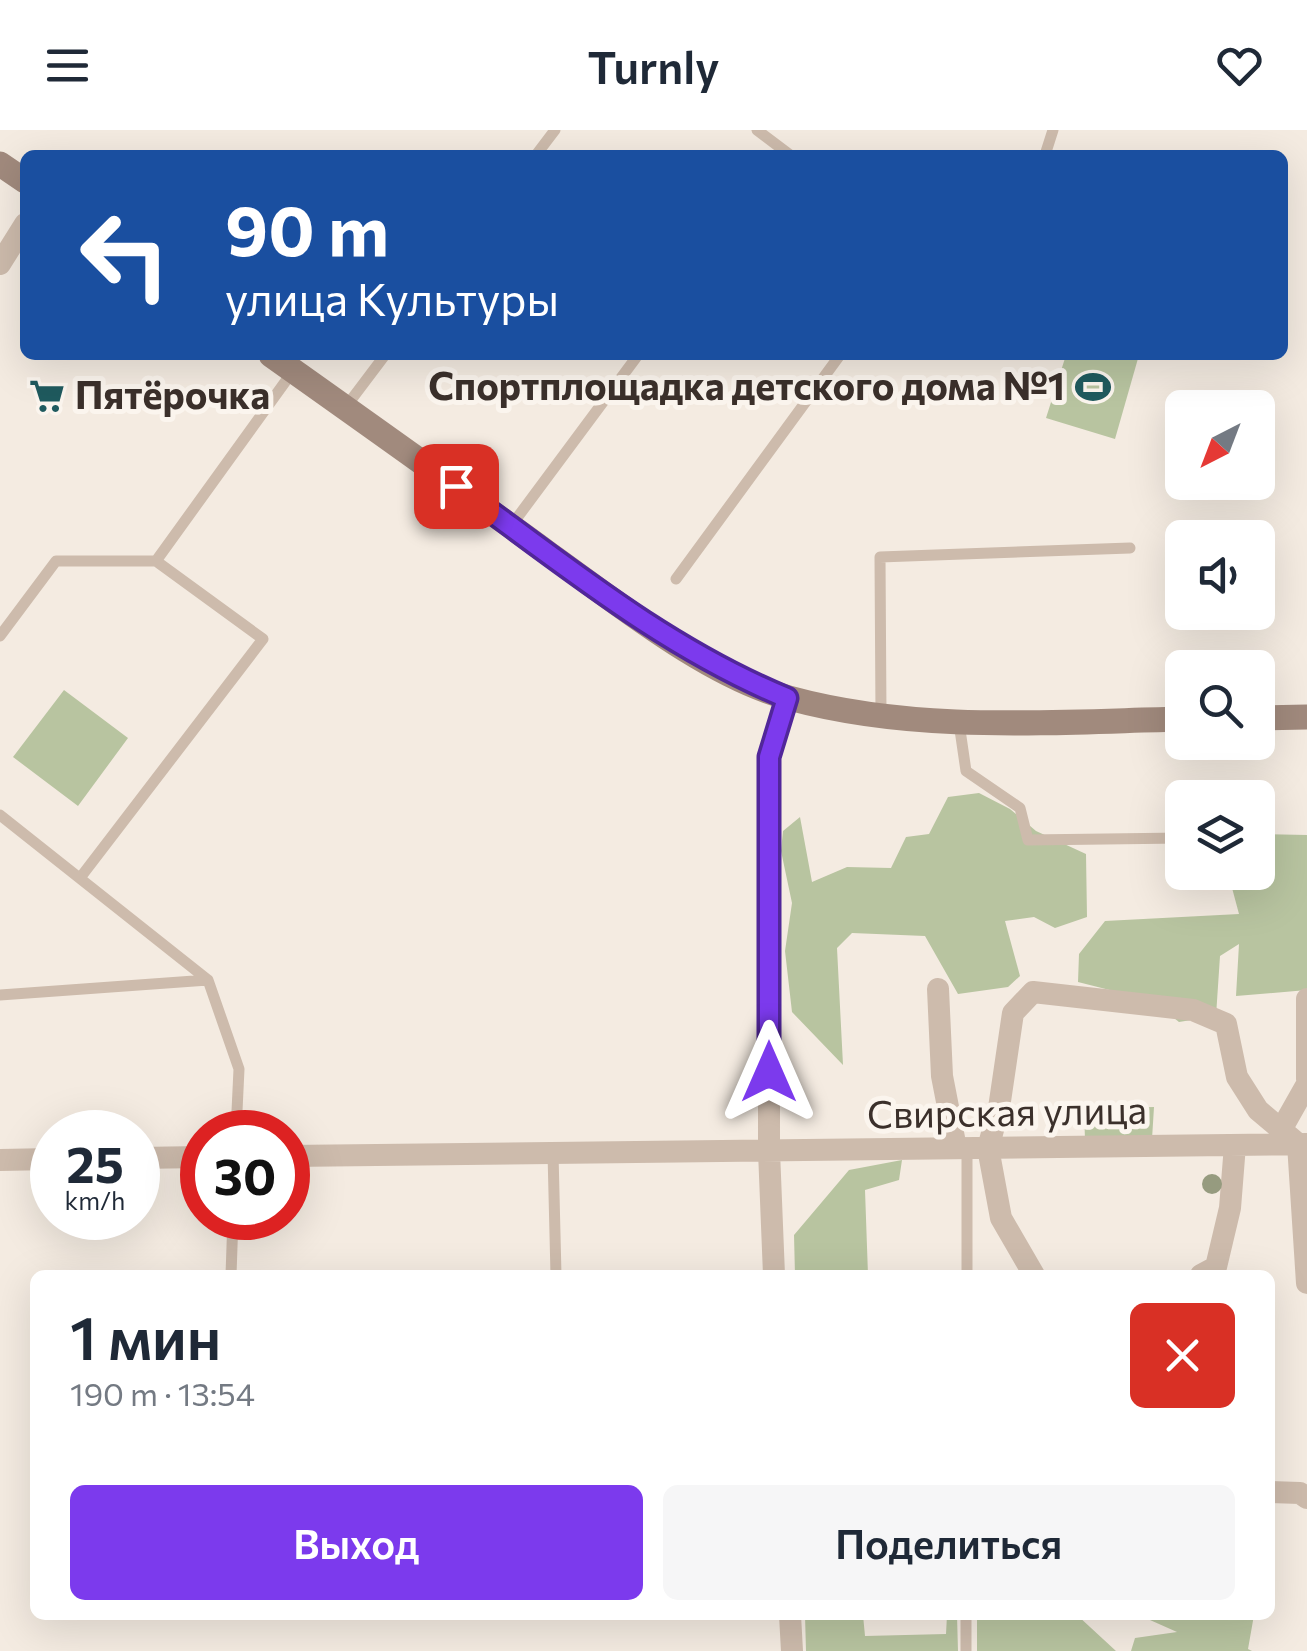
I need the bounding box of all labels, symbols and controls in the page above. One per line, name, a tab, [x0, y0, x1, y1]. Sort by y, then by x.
icon: menu	[40, 38, 95, 93]
text: Turnly	[588, 38, 719, 93]
icon: heart	[1212, 38, 1267, 93]
text: 90 m	[225, 185, 389, 270]
icon: left	[60, 190, 190, 320]
text: улица Культуры	[225, 270, 559, 325]
place label: Спортплощадка детского дома №1	[428, 361, 1065, 408]
sports icon: Спортплощадка детского дома №1	[1074, 368, 1112, 406]
place label: Пятёрочка	[75, 370, 270, 417]
supermarket icon: Пятёрочка	[28, 377, 66, 415]
north arrow	[1165, 390, 1275, 500]
map controls	[1165, 390, 1275, 890]
pin	[414, 444, 499, 529]
icon: arrive	[429, 459, 484, 514]
button: sound	[1165, 520, 1275, 630]
button: search	[1165, 650, 1275, 760]
button: layers	[1165, 780, 1275, 890]
position arrow	[717, 1020, 821, 1124]
street label: Свирская улица	[866, 1085, 1147, 1136]
speed limit sign: 30	[180, 1110, 310, 1240]
text: 25	[66, 1132, 124, 1193]
text: km/h	[65, 1185, 125, 1215]
text: 1 мин	[70, 1299, 221, 1372]
button: close	[1130, 1303, 1235, 1408]
text: 190 m · 13:54	[70, 1373, 255, 1413]
button: Выход	[70, 1485, 643, 1600]
button: Поделиться	[663, 1485, 1235, 1600]

